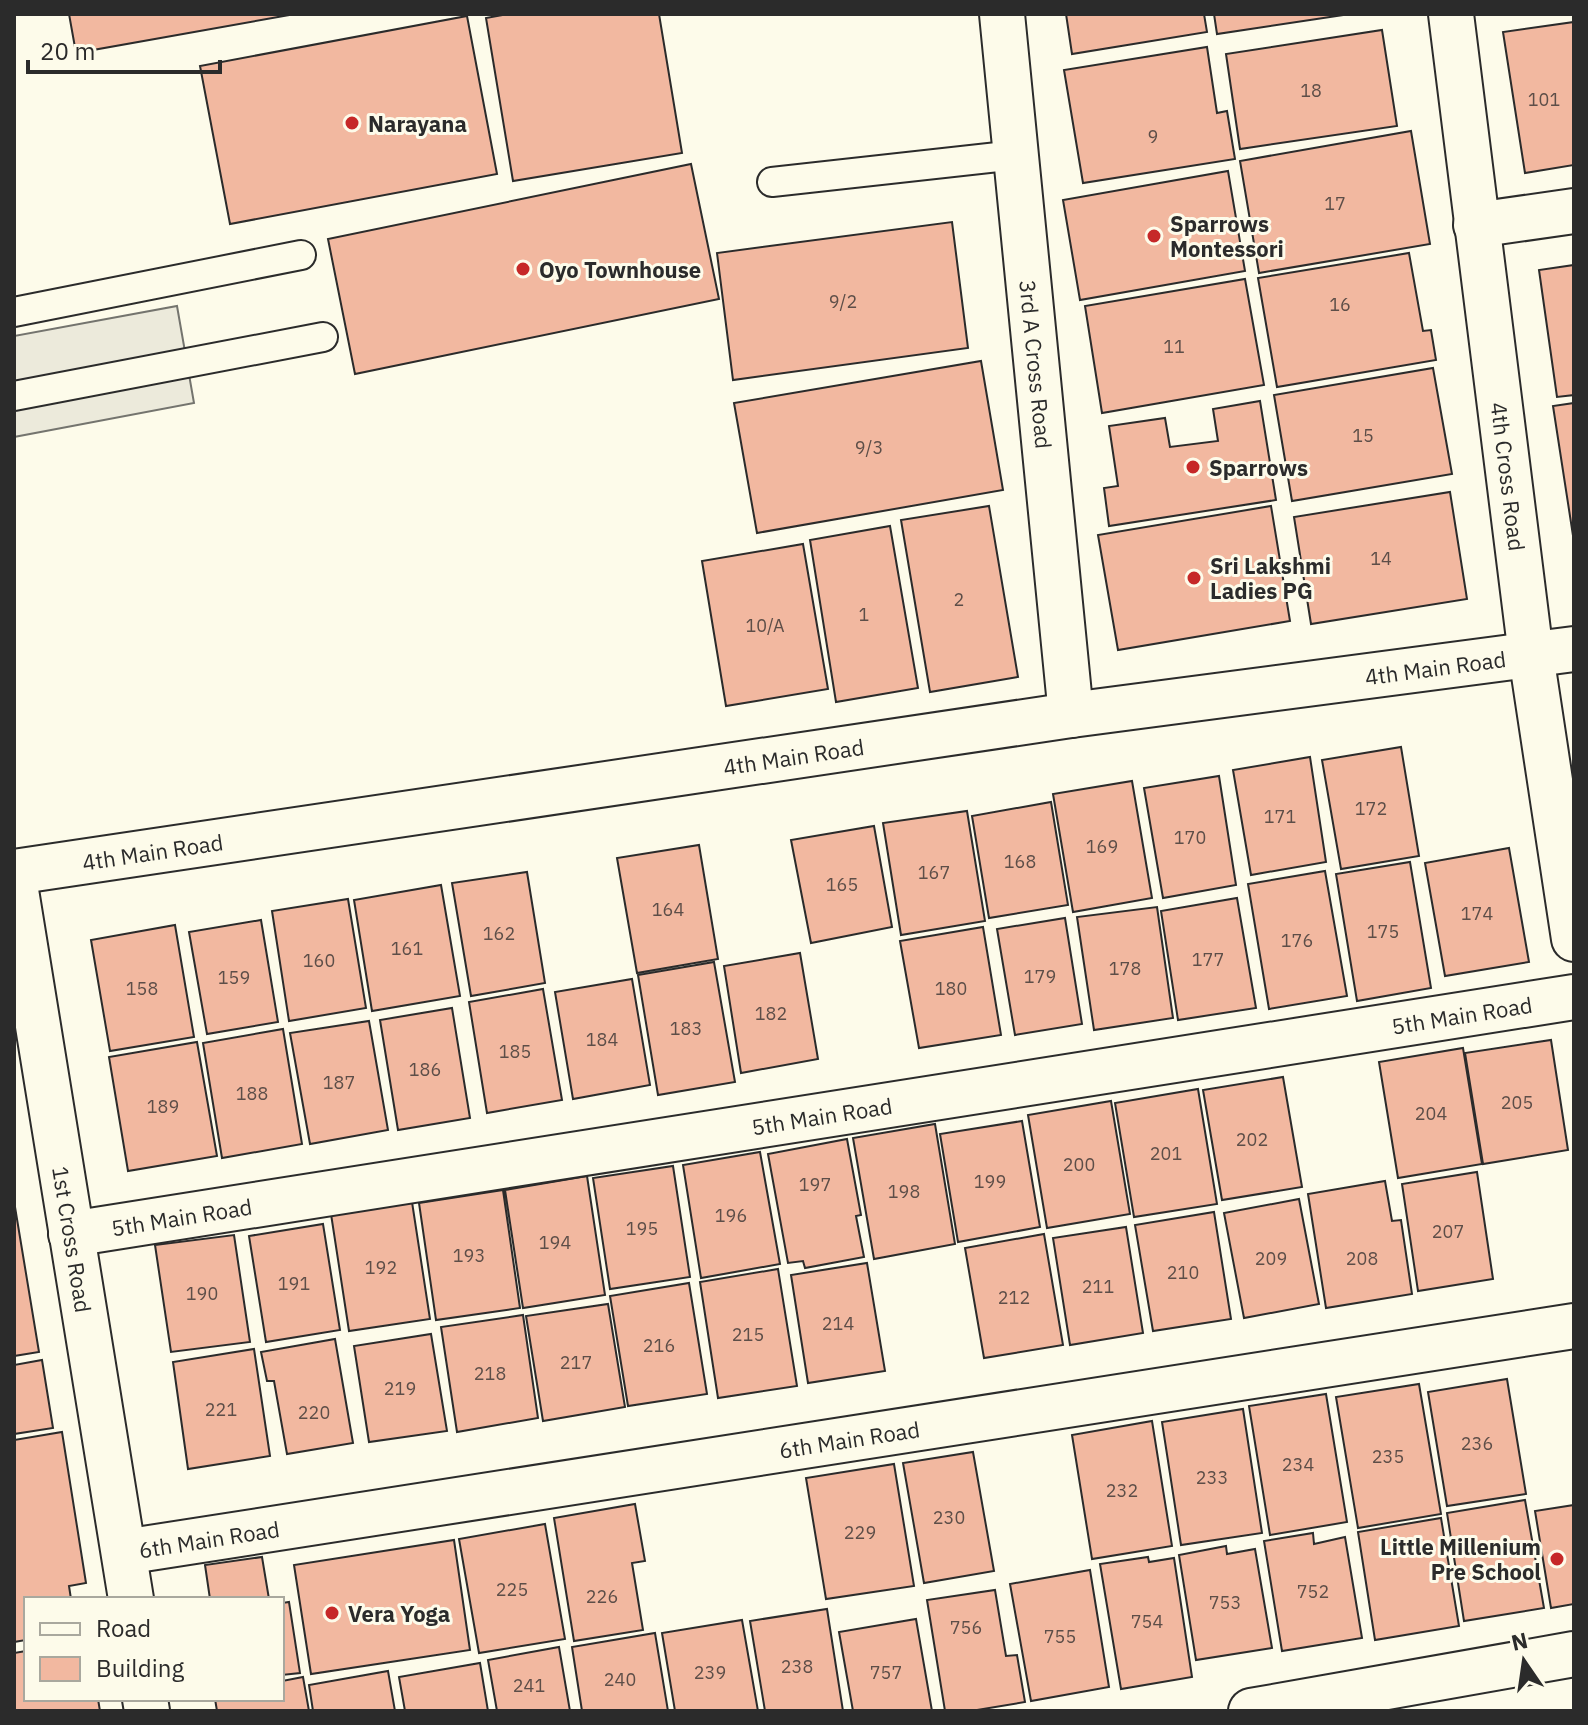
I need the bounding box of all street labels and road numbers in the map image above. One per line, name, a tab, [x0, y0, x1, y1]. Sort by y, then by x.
street label: 3rd A Cross Road	[1014, 279, 1059, 450]
street label: 4th Cross Road	[1485, 400, 1532, 552]
street label: 4th Main Road	[1363, 644, 1508, 691]
street label: 4th Main Road	[721, 731, 866, 781]
street label: 4th Main Road	[80, 827, 225, 876]
street label: 5th Main Road	[1389, 989, 1534, 1040]
street label: 5th Main Road	[749, 1090, 894, 1141]
street label: 1st Cross Road	[46, 1164, 99, 1315]
street label: 5th Main Road	[109, 1191, 254, 1242]
street label: 6th Main Road	[777, 1414, 922, 1464]
street label: 6th Main Road	[137, 1513, 281, 1564]

